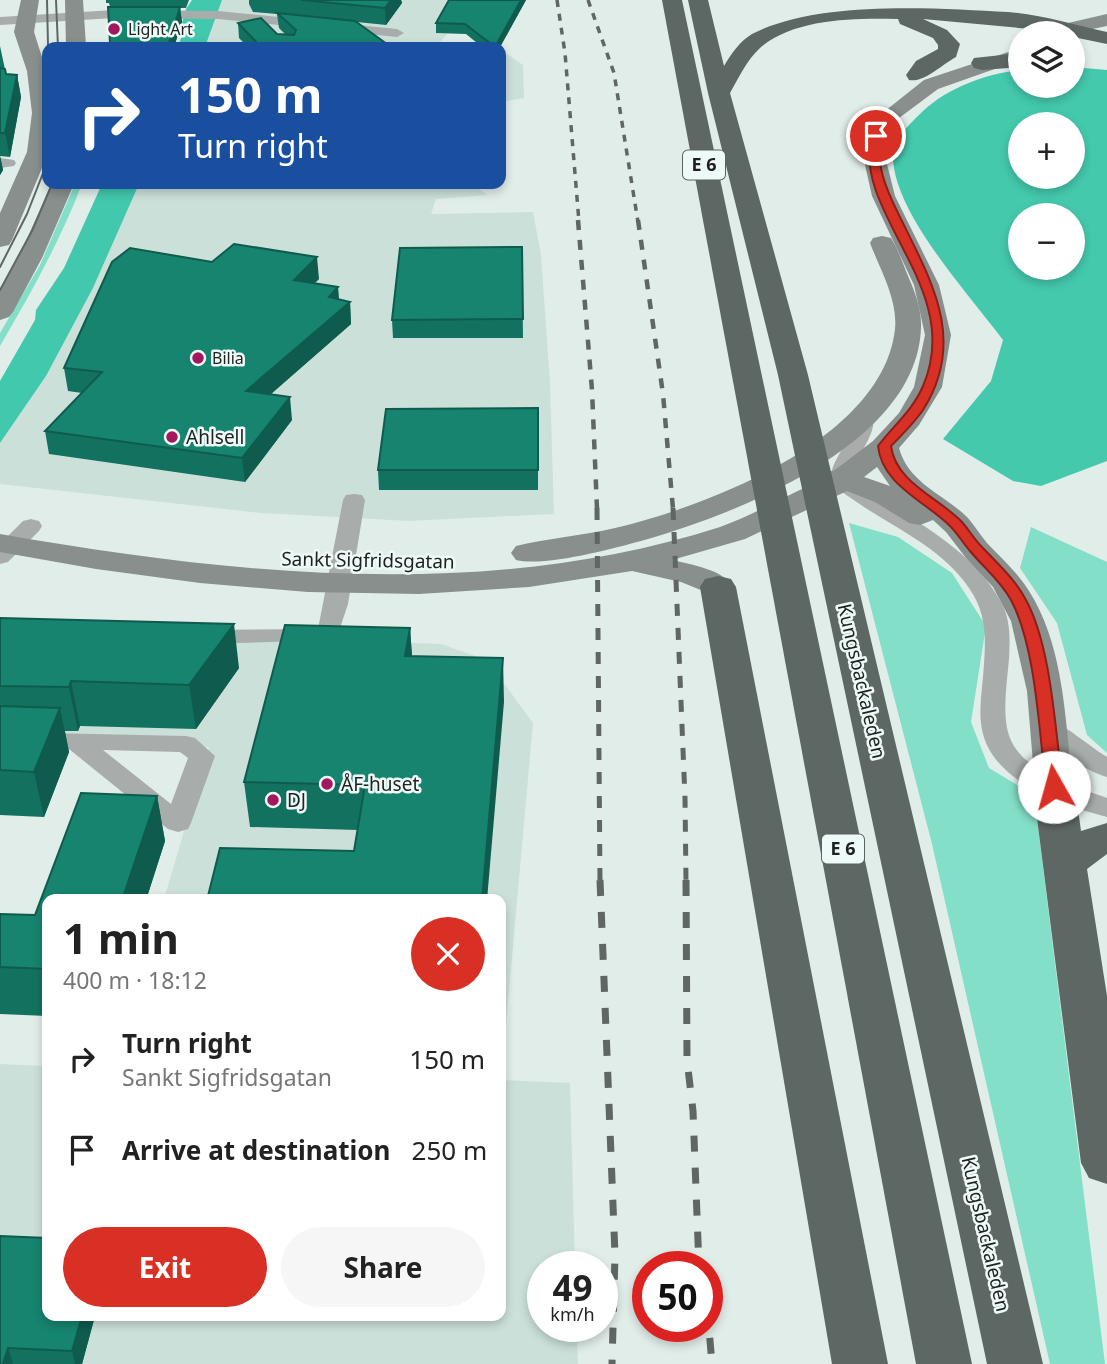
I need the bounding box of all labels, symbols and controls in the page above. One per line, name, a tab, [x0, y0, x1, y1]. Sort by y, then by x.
place label: Light Art	[128, 18, 193, 40]
marker: Light Art	[106, 21, 122, 37]
map controls	[1008, 21, 1085, 280]
button: layers	[1008, 21, 1085, 98]
text: 150 m	[178, 61, 323, 127]
icon: right	[63, 70, 154, 161]
pin	[846, 106, 906, 166]
button: +	[1008, 112, 1085, 189]
icon: arrive	[857, 117, 895, 155]
text: Turn right	[178, 124, 328, 167]
road number: E 6	[683, 150, 725, 180]
button: −	[1008, 203, 1085, 280]
place label: Bilia	[212, 347, 244, 369]
marker: Bilia	[190, 350, 206, 366]
place label: Ahlsell	[186, 424, 244, 450]
marker: Ahlsell	[164, 429, 180, 445]
street label: Sankt Sigfridsgatan	[281, 545, 455, 575]
street label: Kungsbackaleden	[832, 601, 892, 761]
position arrow	[1017, 750, 1091, 824]
place label: ÅF-huset	[341, 771, 419, 797]
marker: ÅF-huset	[319, 776, 335, 792]
place label: DJ	[287, 787, 306, 813]
marker: DJ	[265, 792, 281, 808]
road number: E 6	[822, 834, 864, 864]
text: 1 min	[63, 909, 179, 966]
button: close	[411, 917, 485, 991]
text: 400 m · 18:12	[63, 964, 207, 996]
text: Turn right	[122, 1025, 252, 1061]
icon: right	[63, 1040, 101, 1078]
text: 150 m	[409, 1041, 485, 1077]
text: Sankt Sigfridsgatan	[122, 1061, 332, 1093]
icon: arrive	[63, 1131, 101, 1169]
text: Arrive at destination	[122, 1132, 391, 1168]
text: 250 m	[412, 1132, 487, 1168]
street label: Kungsbackaleden	[956, 1154, 1016, 1314]
button: Exit	[63, 1227, 267, 1307]
button: Share	[281, 1227, 485, 1307]
speed limit sign: 50	[632, 1251, 723, 1342]
text: 49	[552, 1264, 593, 1311]
text: km/h	[550, 1302, 595, 1326]

